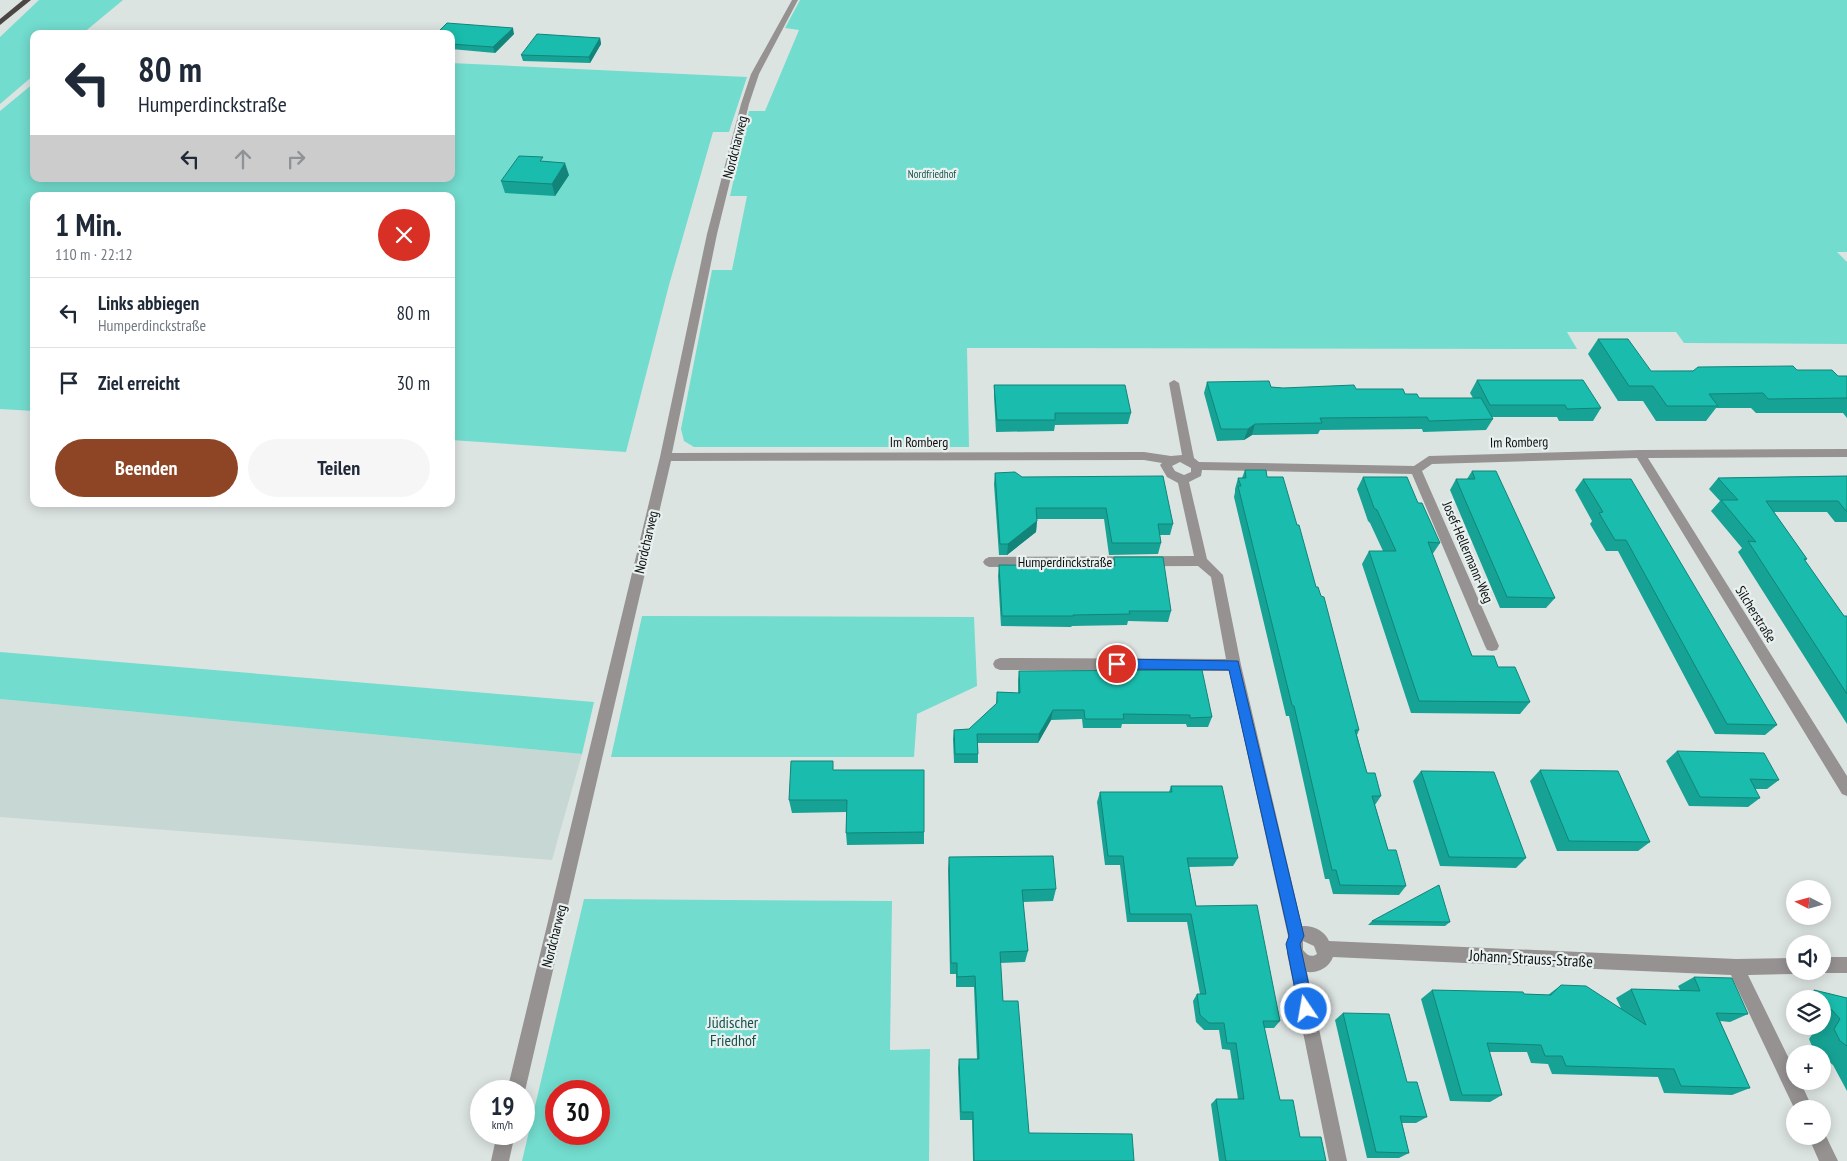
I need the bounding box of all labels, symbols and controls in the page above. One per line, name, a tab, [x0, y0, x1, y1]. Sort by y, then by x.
text: 80 m	[138, 46, 202, 92]
icon: left	[55, 50, 120, 115]
text: Humperdinckstraße	[138, 90, 287, 118]
street label: Nordcharweg	[719, 114, 751, 180]
icon: left	[176, 145, 204, 173]
icon: ahead	[229, 145, 257, 173]
icon: right	[282, 145, 310, 173]
park label: Nordfriedhof	[908, 167, 957, 181]
text: 1 Min.	[55, 205, 122, 244]
button: close	[378, 209, 430, 261]
text: 110 m · 22:12	[55, 244, 133, 264]
text: Links abbiegen	[98, 291, 199, 315]
icon: left	[55, 299, 83, 327]
text: 80 m	[397, 301, 430, 325]
text: Humperdinckstraße	[98, 315, 206, 335]
icon: arrive	[55, 369, 83, 397]
text: Ziel erreicht	[98, 371, 180, 395]
text: 30 m	[397, 371, 430, 395]
street label: Im Romberg	[1490, 432, 1548, 452]
street label: Im Romberg	[890, 433, 948, 451]
button: Beenden	[55, 439, 238, 497]
button: Teilen	[248, 439, 430, 497]
street label: Josef-Hellermann-Weg	[1438, 498, 1498, 606]
street label: Nordcharweg	[630, 509, 662, 575]
street label: Humperdinckstraße	[1018, 553, 1113, 571]
street label: Silcherstraße	[1731, 582, 1781, 646]
pin	[1096, 643, 1138, 685]
icon: arrive	[1103, 650, 1131, 678]
north arrow	[1786, 880, 1831, 925]
map controls	[1786, 880, 1831, 1145]
street label: Nordcharweg	[538, 903, 570, 969]
button: sound	[1786, 935, 1831, 980]
street label: Johann-Strauss-Straße	[1468, 945, 1593, 971]
position arrow	[1279, 982, 1331, 1034]
button: layers	[1786, 990, 1831, 1035]
park label: Jüdischer Friedhof	[707, 1012, 759, 1050]
button: +	[1786, 1045, 1831, 1090]
speed limit sign: 30	[545, 1080, 610, 1145]
text: 19	[491, 1090, 514, 1122]
button: −	[1786, 1100, 1831, 1145]
text: km/h	[492, 1117, 513, 1132]

